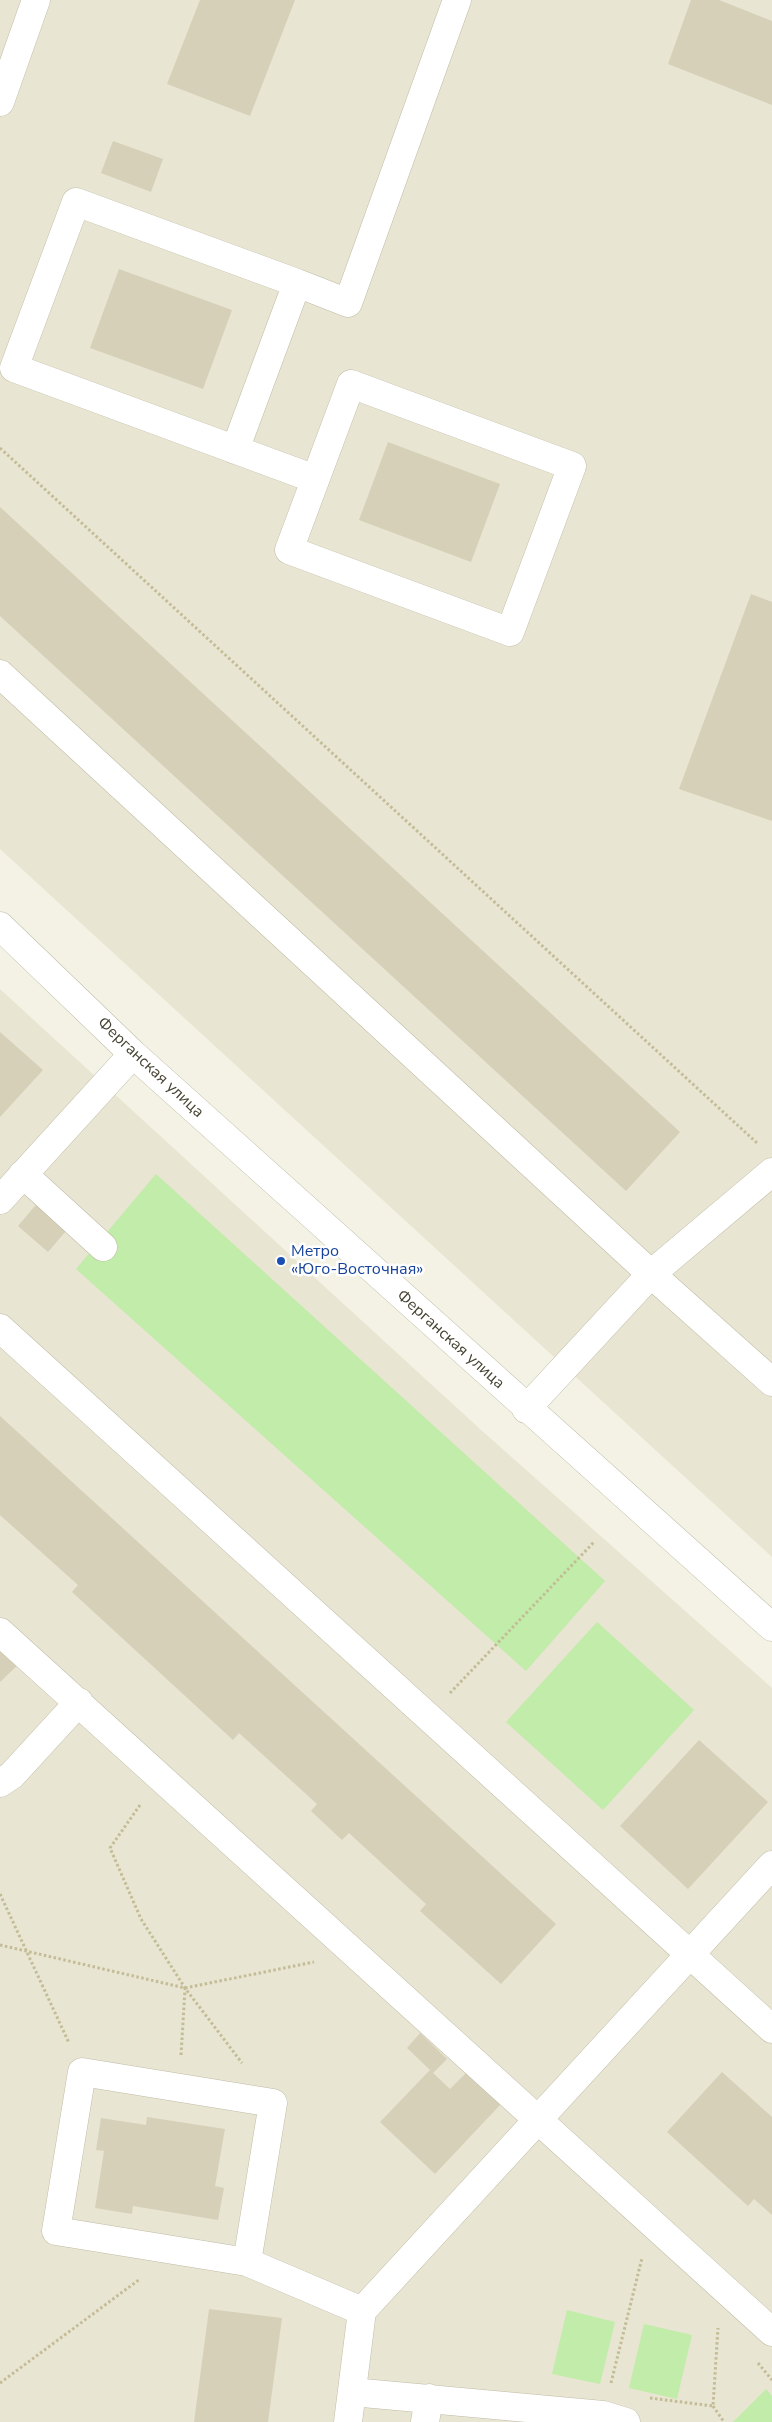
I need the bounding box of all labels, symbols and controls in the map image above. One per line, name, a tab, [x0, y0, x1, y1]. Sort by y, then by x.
street label: Ферганская улица	[93, 1014, 207, 1122]
place label: Метро «Юго-Восточная»	[291, 1242, 423, 1280]
marker: Метро «Юго-Восточная»	[275, 1255, 287, 1267]
street label: Ферганская улица	[392, 1286, 508, 1394]

